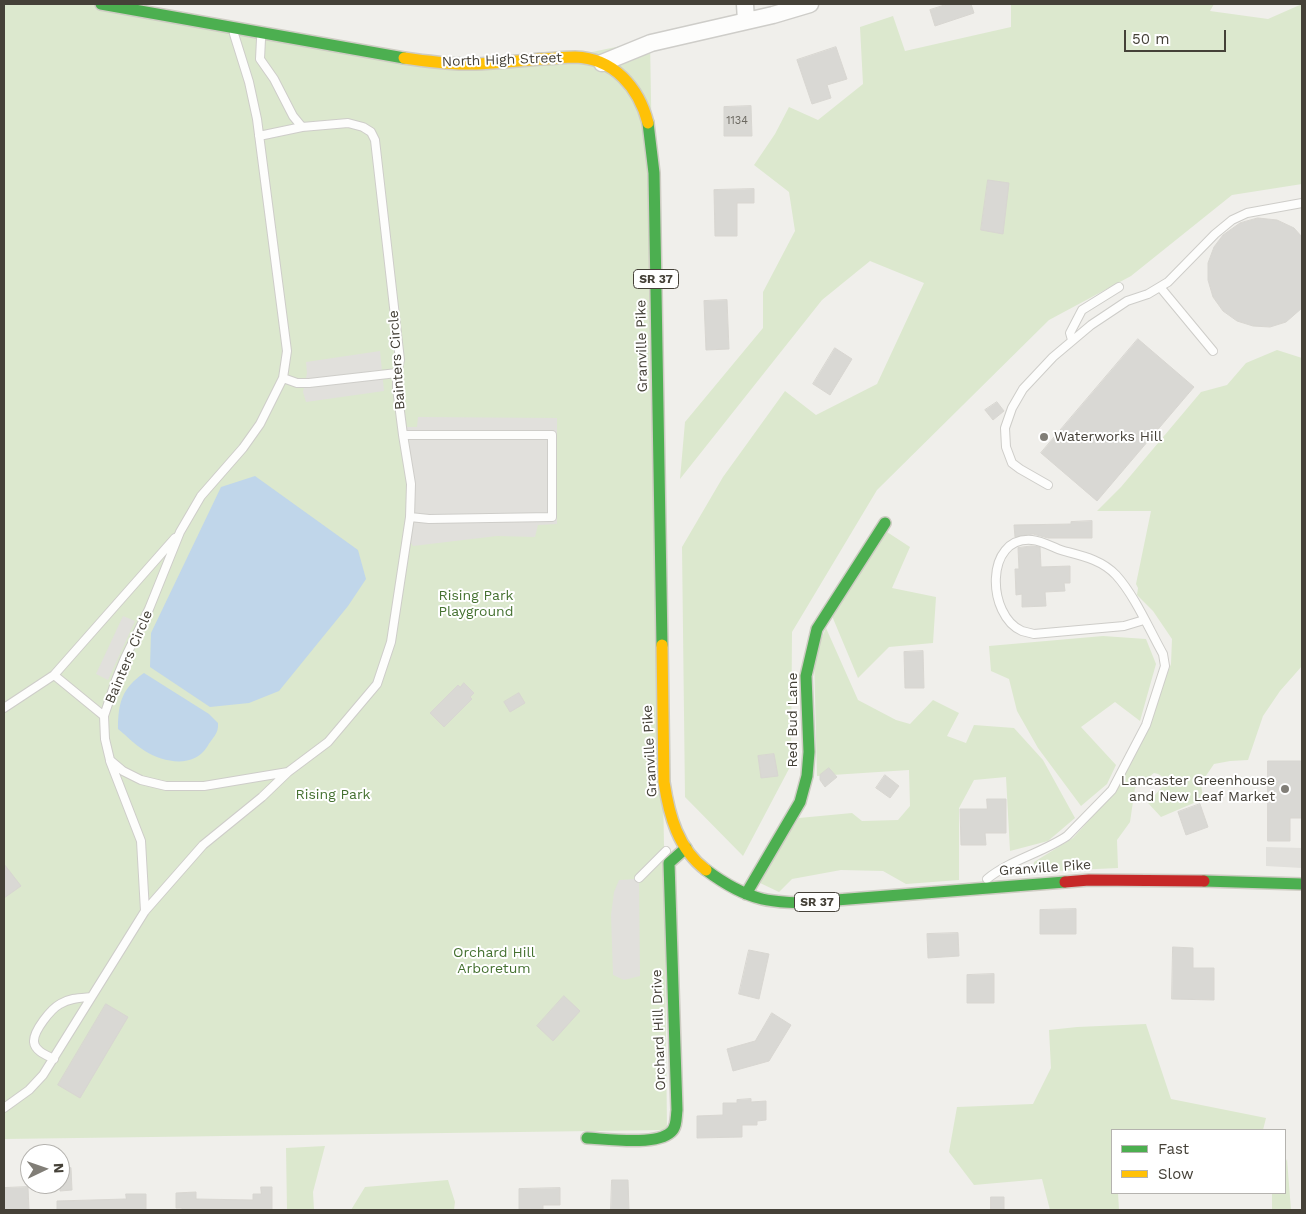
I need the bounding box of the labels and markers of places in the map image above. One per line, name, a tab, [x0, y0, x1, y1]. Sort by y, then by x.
place label: Waterworks Hill	[1054, 429, 1162, 445]
marker: Waterworks Hill	[1038, 431, 1050, 443]
place label: Lancaster Greenhouse and New Leaf Market	[1121, 773, 1275, 806]
marker: Lancaster Greenhouse and New Leaf Market	[1279, 783, 1291, 795]

